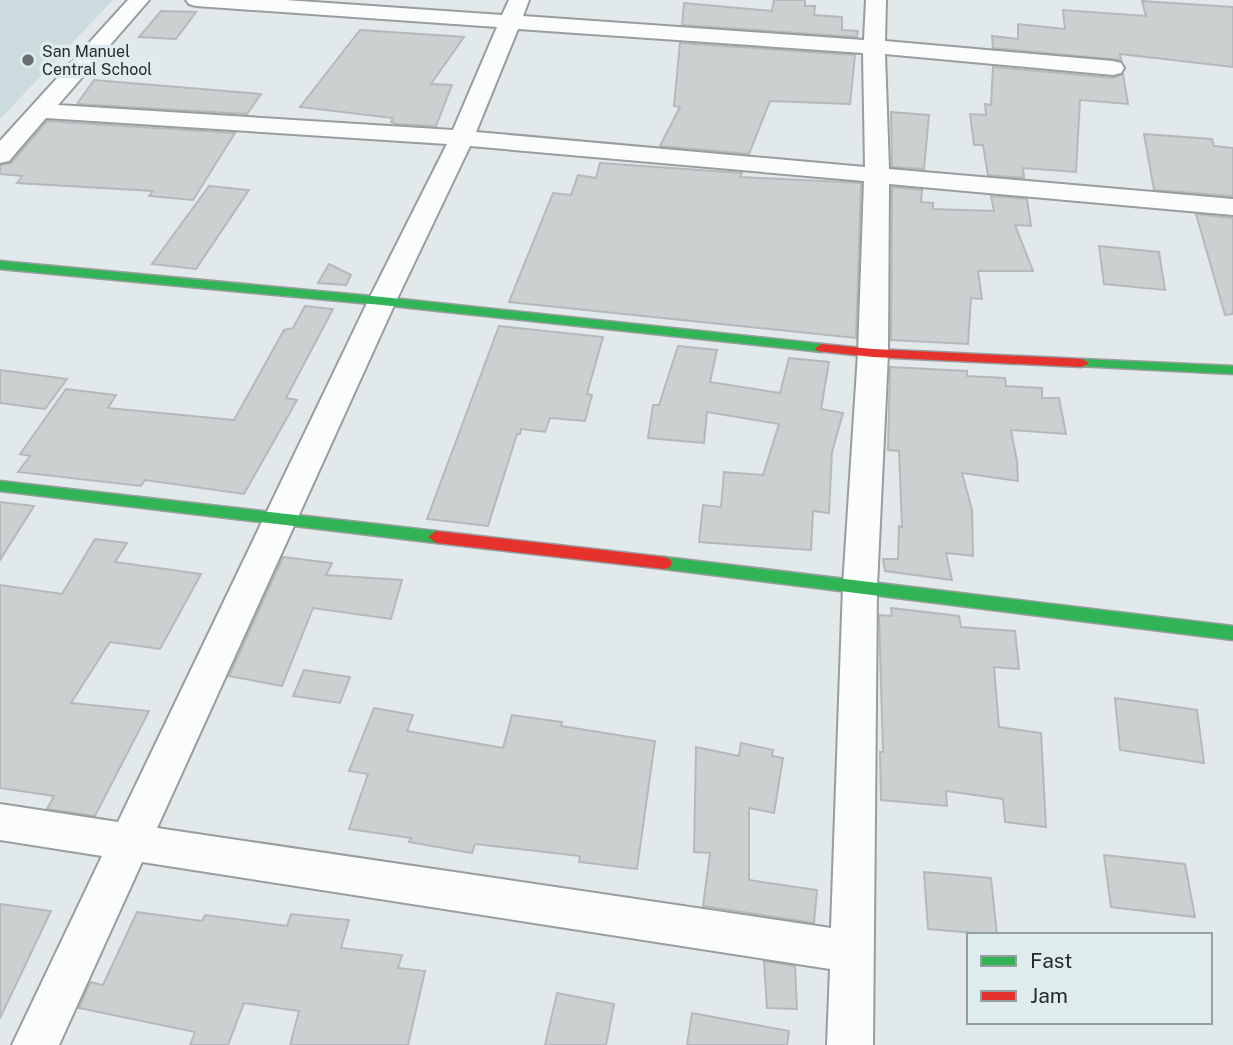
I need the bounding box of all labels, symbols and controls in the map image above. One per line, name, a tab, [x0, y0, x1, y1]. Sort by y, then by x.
place label: San Manuel Central School	[42, 42, 152, 79]
marker: San Manuel Central School	[20, 52, 36, 68]
legend	[967, 933, 1212, 1024]
text: Fast	[1030, 948, 1072, 973]
text: Jam	[1030, 983, 1068, 1008]

